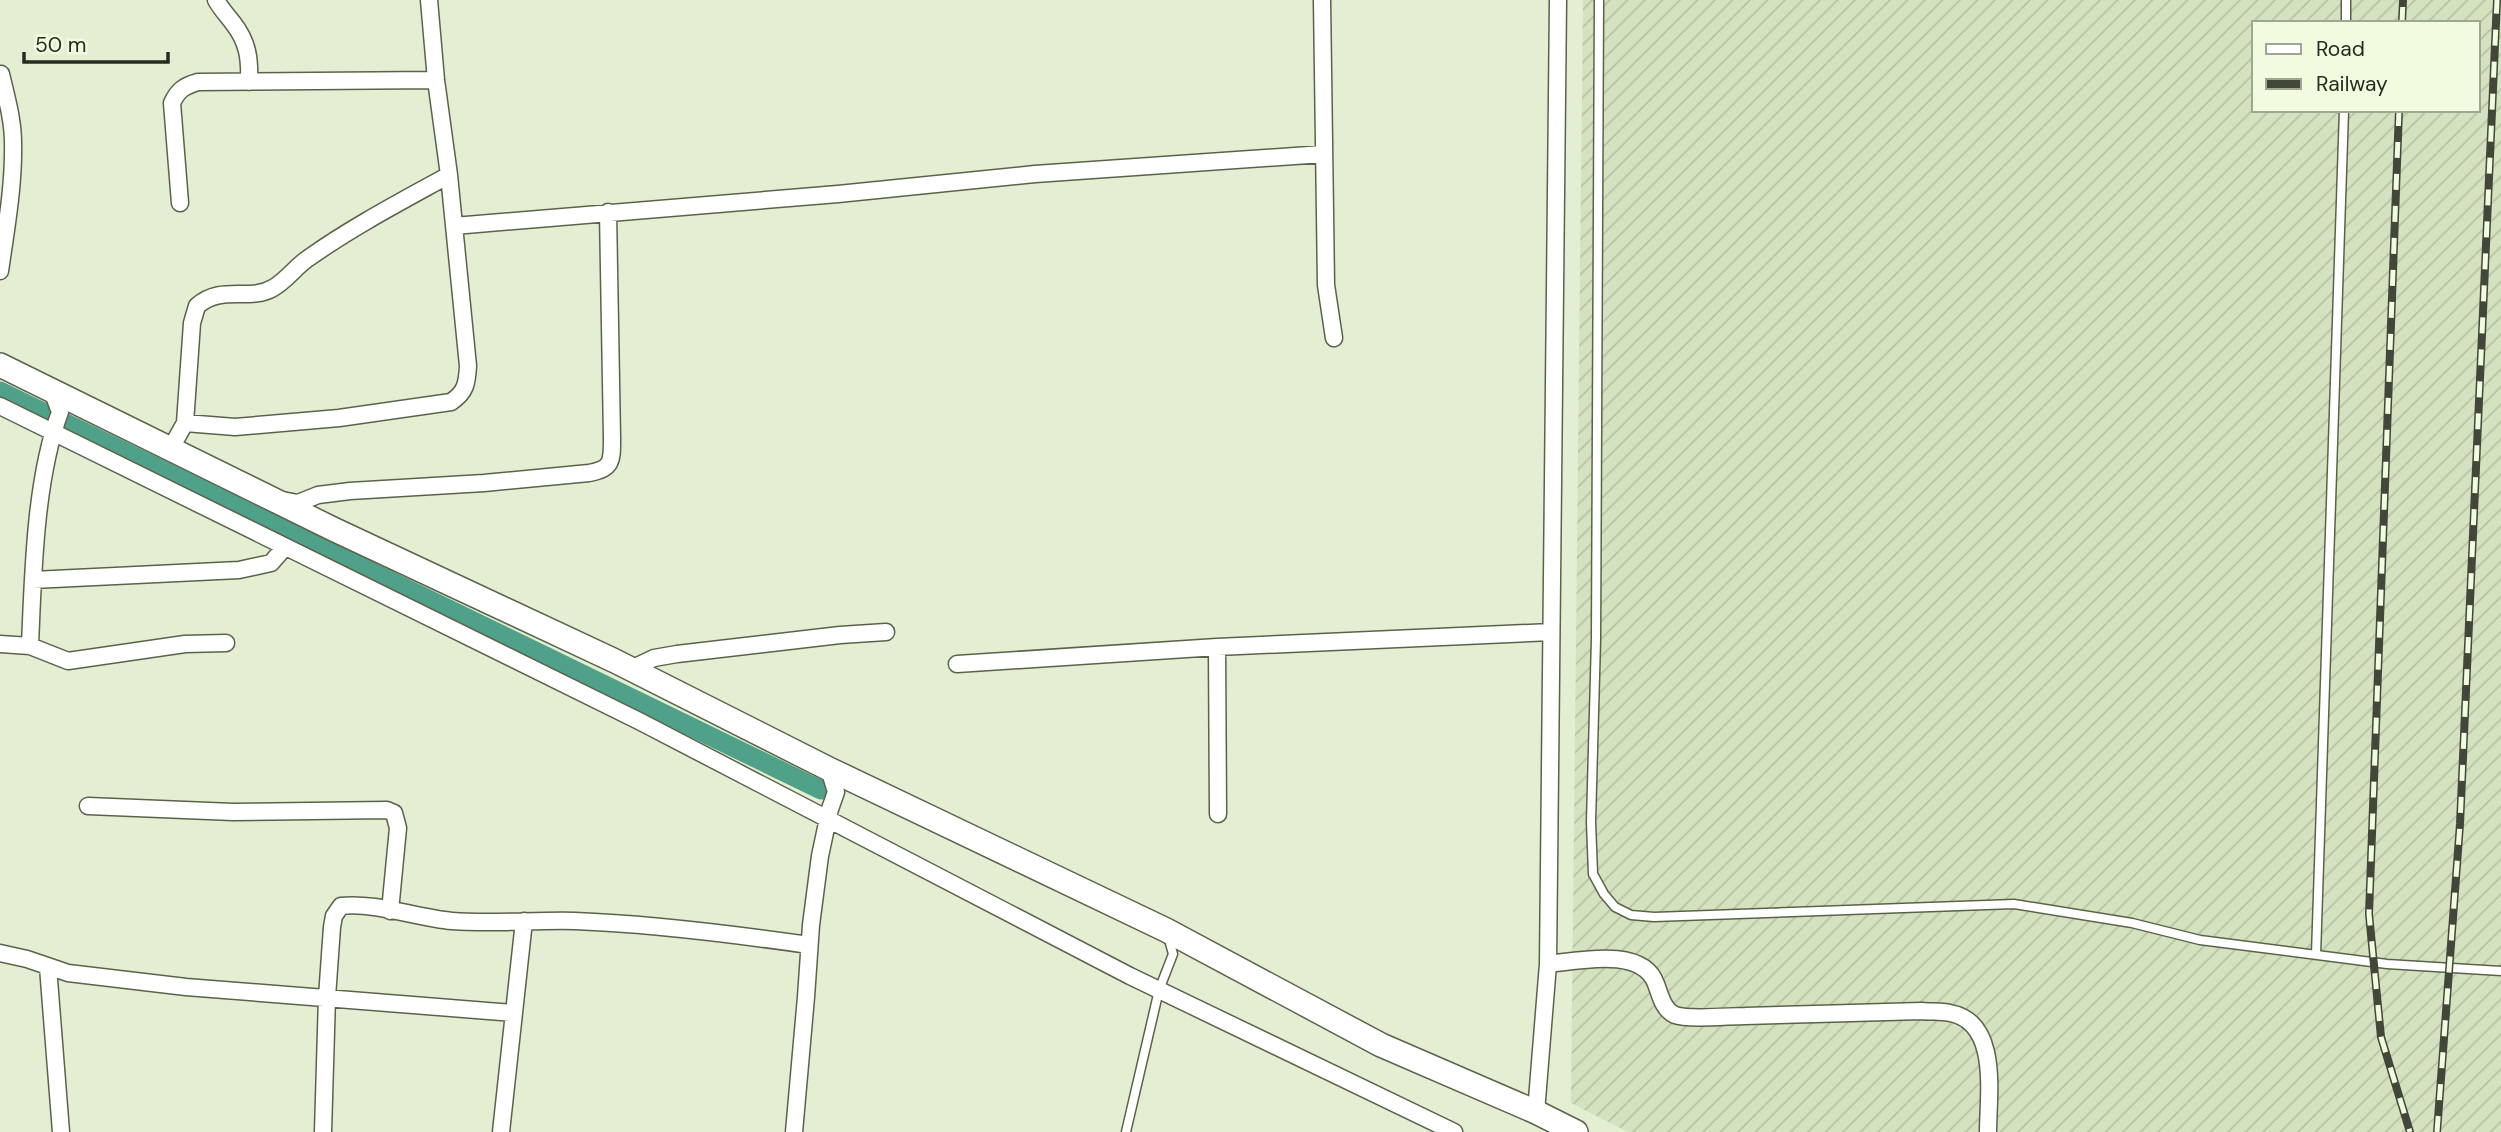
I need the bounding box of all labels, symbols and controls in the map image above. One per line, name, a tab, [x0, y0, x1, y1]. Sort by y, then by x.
scale bar	[24, 21, 168, 65]
legend	[2252, 21, 2480, 112]
text: 50 m	[35, 31, 86, 59]
text: Road	[2316, 35, 2365, 63]
text: Railway	[2316, 70, 2388, 98]

